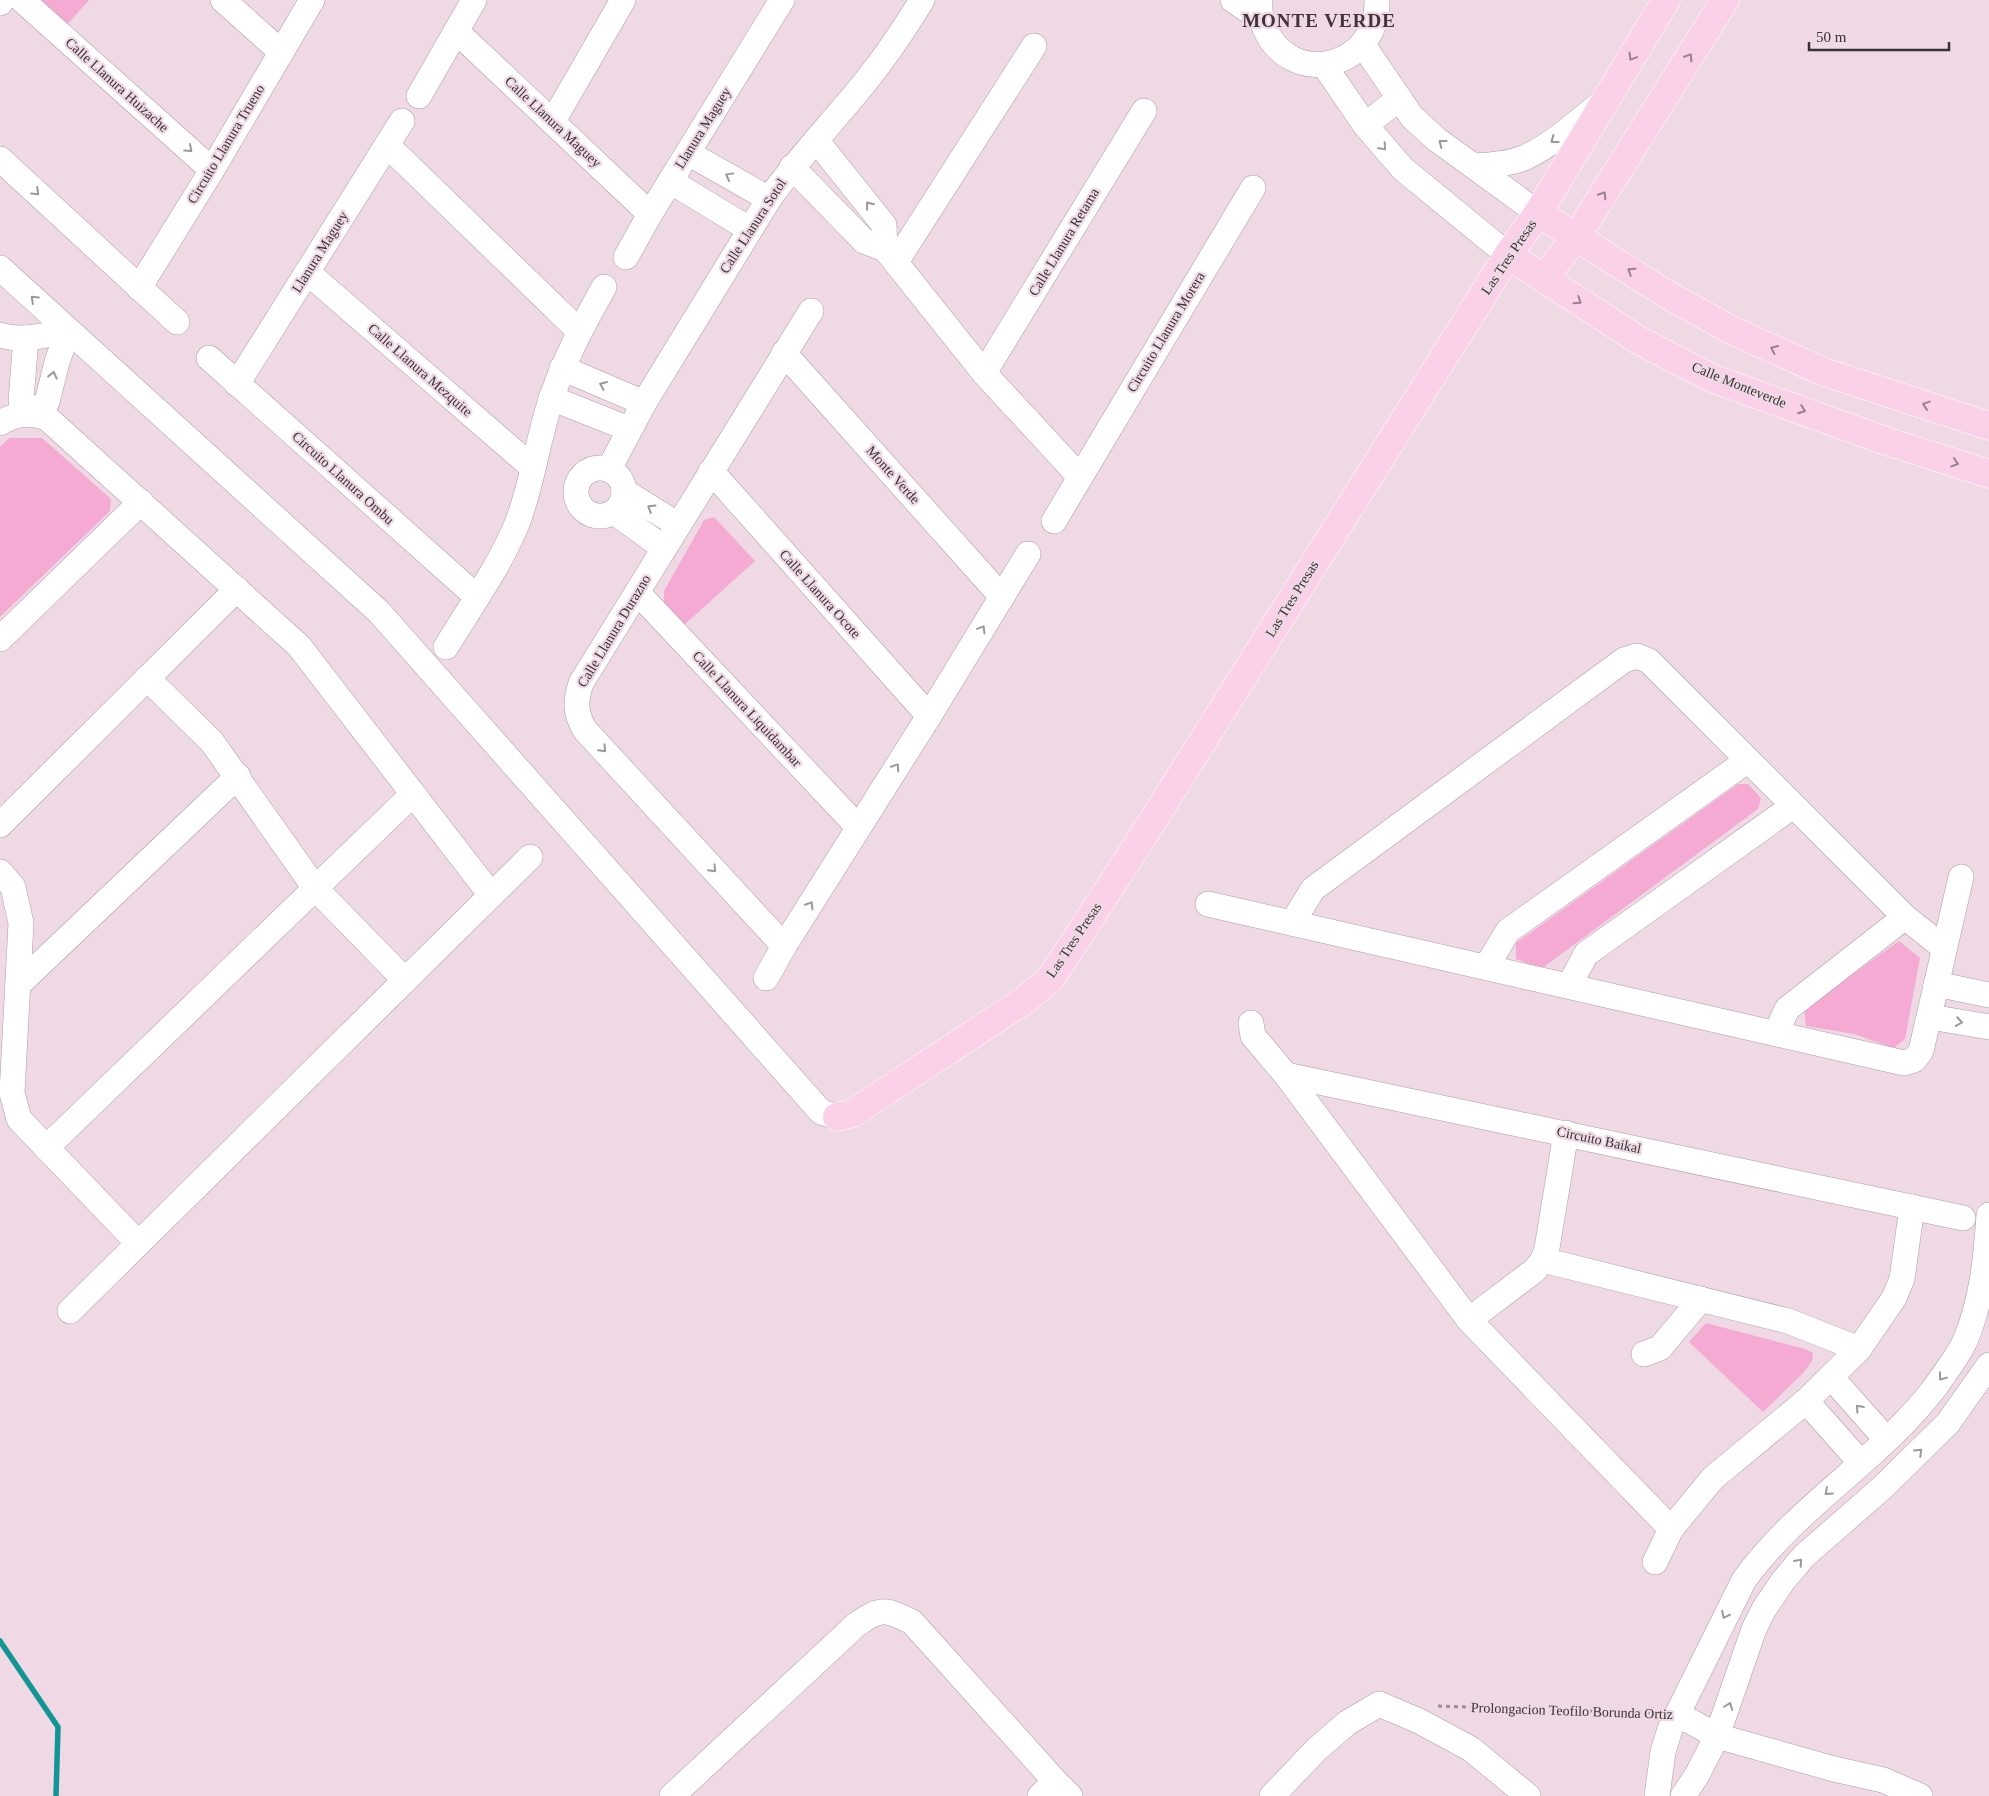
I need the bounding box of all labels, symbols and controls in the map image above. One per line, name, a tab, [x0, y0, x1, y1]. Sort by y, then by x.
district label: MONTE VERDE	[1242, 10, 1396, 31]
scale bar	[1809, 20, 1949, 52]
text: 50 m	[1816, 29, 1847, 45]
street label: Calle Llanura Huizache	[63, 35, 171, 135]
one-way arrow	[1629, 51, 1639, 60]
one-way arrow	[1683, 53, 1692, 63]
street label: Calle Llanura Maguey	[502, 74, 604, 170]
street label: Circuito Llanura Trueno	[185, 82, 267, 206]
street label: Llanura Maguey	[672, 85, 734, 171]
one-way arrow	[1550, 134, 1559, 143]
one-way arrow	[1438, 140, 1448, 149]
one-way arrow	[1377, 141, 1386, 150]
one-way arrow	[184, 143, 193, 152]
one-way arrow	[725, 172, 734, 182]
street label: Calle Llanura Sotol	[717, 176, 789, 276]
street label: Calle Llanura Retama	[1026, 185, 1102, 299]
one-way arrow	[30, 186, 39, 195]
one-way arrow	[1596, 191, 1606, 200]
one-way arrow	[866, 202, 874, 211]
street label: Llanura Maguey	[289, 209, 351, 295]
street label: Las Tres Presas	[1478, 217, 1540, 297]
street label: Circuito Llanura Morera	[1124, 268, 1208, 395]
one-way arrow	[1628, 268, 1637, 277]
one-way arrow	[1573, 294, 1582, 304]
one-way arrow	[31, 296, 40, 305]
street label: Calle Llanura Mezquite	[365, 321, 475, 419]
one-way arrow	[1770, 345, 1779, 356]
street label: Calle Monteverde	[1690, 359, 1788, 411]
one-way arrow	[48, 372, 58, 380]
one-way arrow	[599, 381, 608, 392]
one-way arrow	[1922, 401, 1931, 411]
one-way arrow	[1797, 404, 1806, 414]
street label: Circuito Llanura Ombu	[289, 428, 397, 528]
street label: Monte Verde	[863, 443, 923, 507]
one-way arrow	[1951, 458, 1959, 468]
one-way arrow	[648, 505, 657, 515]
street label: Calle Llanura Ocote	[776, 547, 864, 641]
street label: Las Tres Presas	[1263, 558, 1321, 640]
street label: Calle Llanura Durazno	[575, 572, 653, 690]
one-way arrow	[976, 626, 986, 635]
street label: Calle Llanura Liquidambar	[690, 648, 805, 770]
one-way arrow	[597, 743, 606, 752]
one-way arrow	[890, 764, 900, 773]
one-way arrow	[707, 863, 716, 872]
street label: Las Tres Presas	[1043, 900, 1105, 980]
one-way arrow	[803, 901, 813, 910]
one-way arrow	[1955, 1016, 1964, 1026]
street label: Circuito Baikal	[1555, 1124, 1643, 1156]
one-way arrow	[1940, 1371, 1948, 1380]
one-way arrow	[1855, 1405, 1864, 1414]
one-way arrow	[1913, 1449, 1922, 1458]
one-way arrow	[1825, 1486, 1834, 1495]
one-way arrow	[1793, 1558, 1802, 1567]
one-way arrow	[1722, 1610, 1732, 1619]
street label: Prolongacion Teofilo Borunda Ortiz	[1471, 1700, 1673, 1722]
one-way arrow	[1722, 1702, 1733, 1711]

